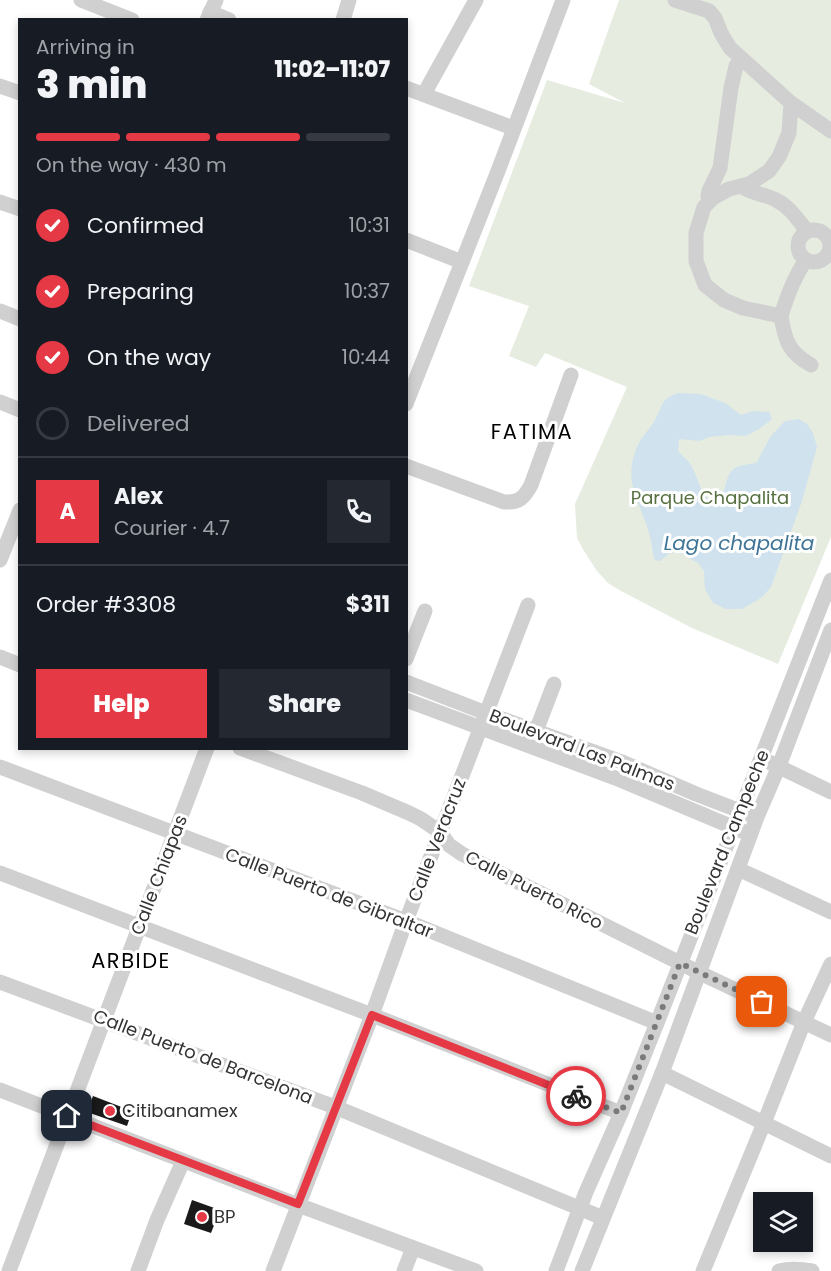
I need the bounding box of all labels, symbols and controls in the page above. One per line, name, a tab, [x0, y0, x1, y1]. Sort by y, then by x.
text: Arriving in	[36, 33, 135, 61]
text: 11:02–11:07	[275, 54, 390, 85]
text: 3 min	[36, 57, 148, 112]
text: On the way · 430 m	[36, 151, 227, 179]
icon: check	[36, 209, 69, 242]
text: Confirmed	[87, 210, 204, 241]
text: 10:31	[349, 211, 390, 239]
icon: check	[36, 275, 69, 308]
text: Preparing	[87, 276, 194, 307]
text: 10:37	[344, 277, 390, 305]
icon: check	[36, 341, 69, 374]
text: On the way	[87, 342, 211, 373]
text: 10:44	[342, 343, 390, 371]
text: Delivered	[87, 408, 190, 439]
district label: FATIMA	[491, 417, 573, 446]
button: phone	[327, 480, 390, 543]
text: Alex	[114, 481, 163, 512]
park label: Parque Chapalita	[631, 485, 789, 510]
text: A	[59, 496, 76, 527]
text: Courier · 4.7	[114, 514, 230, 542]
water label: Lago chapalita	[664, 529, 814, 557]
text: Order #3308	[36, 589, 176, 620]
text: $311	[346, 589, 390, 620]
button: Help	[36, 669, 207, 738]
button: Share	[219, 669, 390, 738]
street label: Boulevard Las Palmas	[486, 703, 679, 796]
street label: Boulevard Campeche	[678, 746, 775, 938]
street label: Calle Veracruz	[401, 774, 472, 905]
street label: Calle Chiapas	[124, 811, 193, 938]
street label: Calle Puerto de Gibraltar	[222, 841, 437, 944]
street label: Calle Puerto Rico	[461, 844, 607, 935]
district label: ARBIDE	[91, 946, 171, 975]
pin	[736, 976, 787, 1027]
icon: bag	[745, 985, 778, 1018]
street label: Calle Puerto de Barcelona	[90, 1003, 317, 1110]
courier	[546, 1066, 606, 1126]
icon: bike	[560, 1080, 593, 1113]
pin	[41, 1090, 92, 1141]
place label: Citibanamex	[122, 1098, 238, 1123]
icon: home	[50, 1099, 83, 1132]
marker: Citibanamex	[103, 1104, 117, 1118]
map controls	[753, 1192, 813, 1252]
button: layers	[753, 1192, 813, 1252]
place label: BP	[214, 1204, 235, 1229]
marker: BP	[195, 1210, 209, 1224]

